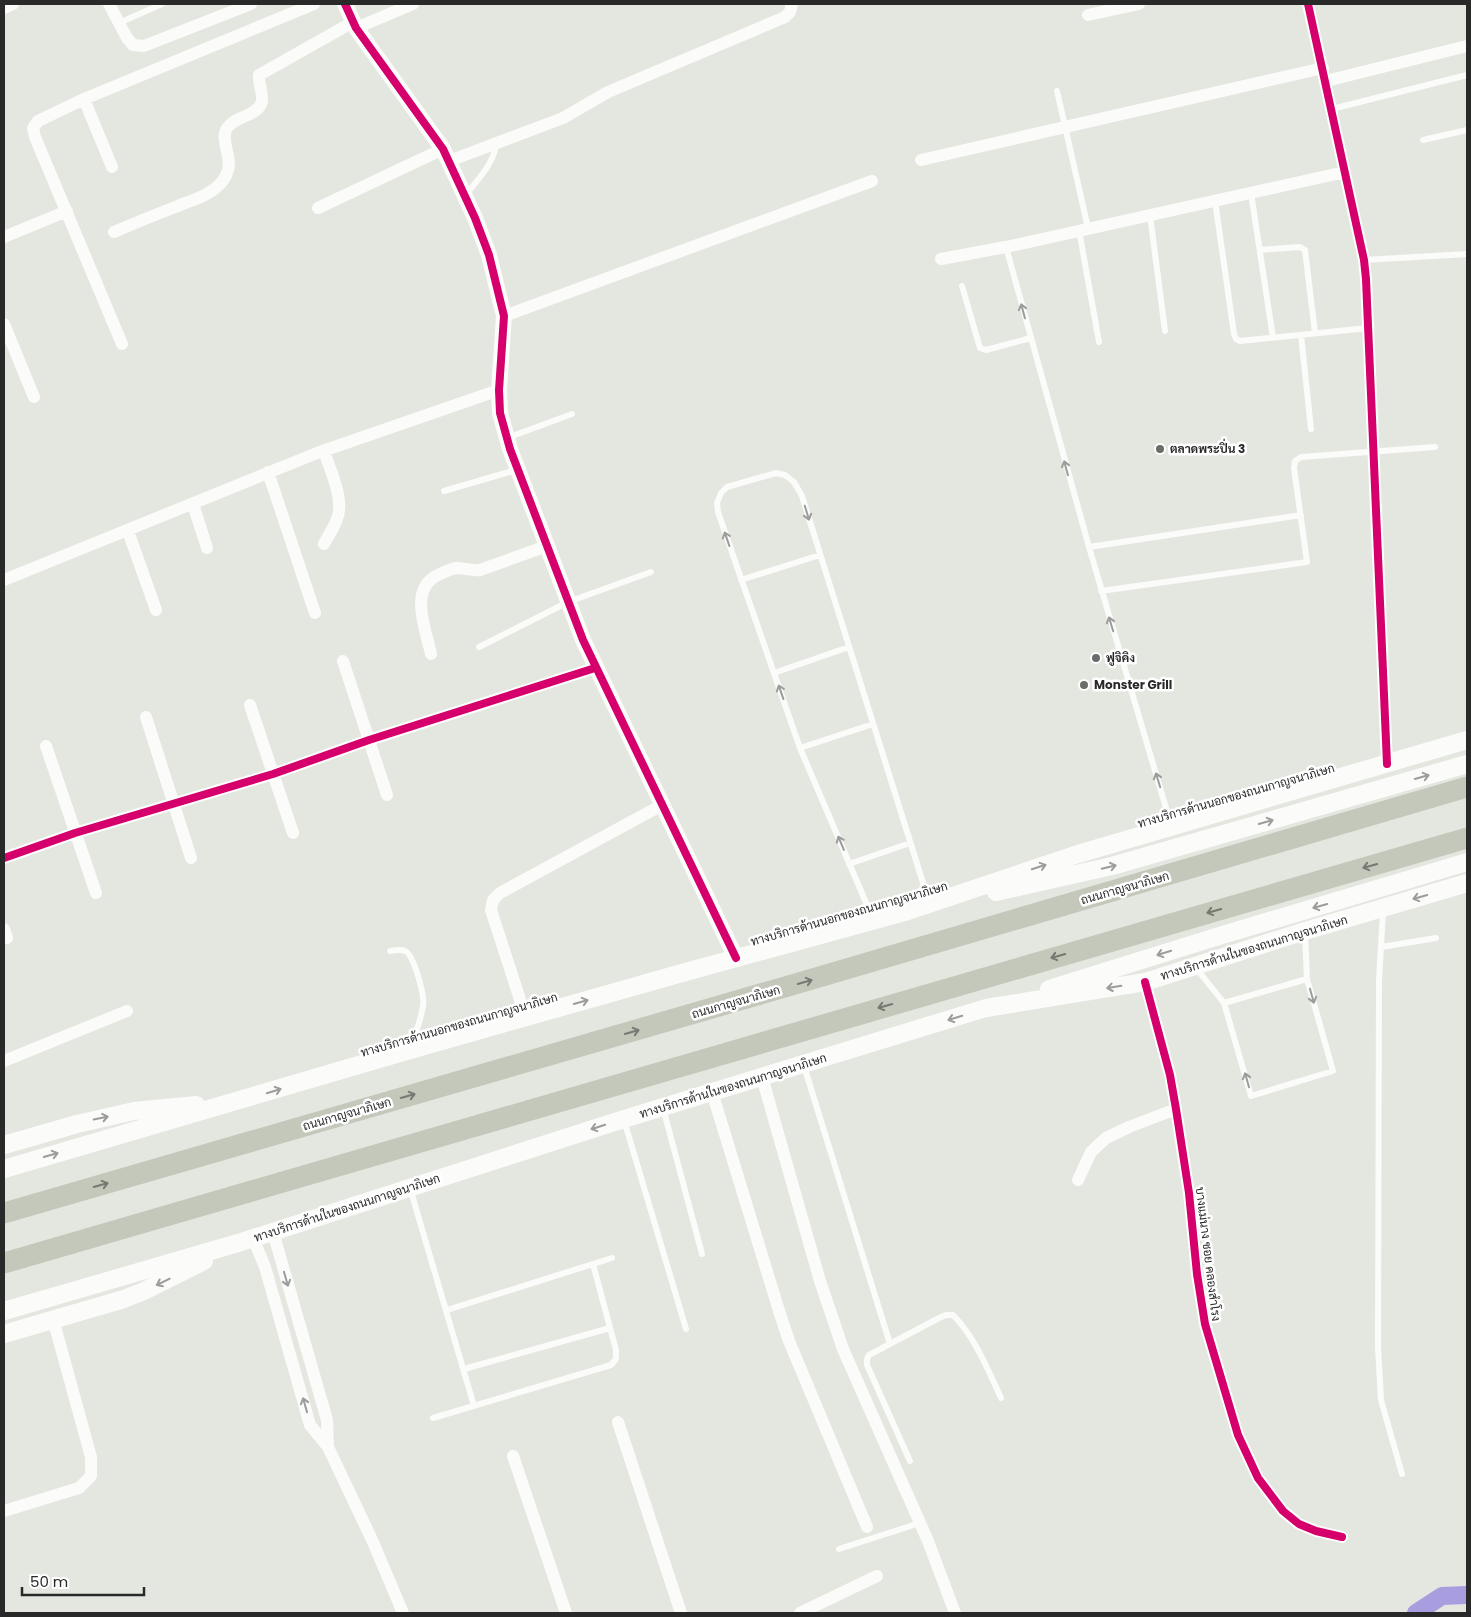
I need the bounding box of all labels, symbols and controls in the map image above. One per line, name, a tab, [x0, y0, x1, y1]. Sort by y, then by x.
one-way arrow	[1018, 303, 1028, 319]
place label: ตลาดพระปิ่น 3	[1170, 438, 1245, 457]
marker: ตลาดพระปิ่น 3	[1154, 443, 1166, 455]
one-way arrow	[1061, 460, 1071, 476]
one-way arrow	[803, 505, 812, 521]
one-way arrow	[722, 532, 731, 547]
one-way arrow	[1106, 616, 1115, 632]
place label: ฟูจิคิง	[1106, 649, 1135, 666]
marker: ฟูจิคิง	[1090, 652, 1102, 664]
place label: Monster Grill	[1094, 676, 1172, 693]
marker: Monster Grill	[1078, 679, 1090, 691]
one-way arrow	[776, 685, 785, 701]
street label: ทางบริการด้านนอกของถนนกาญจนาภิเษก	[1135, 759, 1336, 832]
one-way arrow	[1413, 771, 1429, 781]
one-way arrow	[1152, 772, 1162, 788]
one-way arrow	[1257, 817, 1273, 826]
one-way arrow	[835, 836, 845, 851]
one-way arrow	[1031, 862, 1046, 871]
one-way arrow	[1101, 862, 1117, 871]
one-way arrow	[1362, 862, 1378, 872]
street label: ถนนกาญจนาภิเษก	[1079, 867, 1171, 908]
street label: ทางบริการด้านนอกของถนนกาญจนาภิเษก	[748, 877, 949, 950]
one-way arrow	[1413, 892, 1429, 902]
one-way arrow	[1312, 902, 1328, 911]
one-way arrow	[1206, 907, 1222, 917]
street label: ทางบริการด้านในของถนนกาญจนาภิเษก	[1158, 911, 1350, 984]
one-way arrow	[1157, 948, 1173, 958]
one-way arrow	[1050, 952, 1066, 961]
one-way arrow	[796, 976, 812, 986]
street label: ถนนกาญจนาภิเษก	[690, 981, 782, 1022]
one-way arrow	[1106, 982, 1122, 992]
street label: ทางบริการด้านนอกของถนนกาญจนาภิเษก	[358, 988, 559, 1061]
one-way arrow	[1307, 988, 1317, 1004]
one-way arrow	[573, 997, 589, 1006]
one-way arrow	[877, 1002, 893, 1011]
one-way arrow	[947, 1014, 963, 1023]
one-way arrow	[623, 1026, 639, 1036]
street label: ทางบริการด้านในของถนนกาญจนาภิเษก	[637, 1049, 829, 1122]
one-way arrow	[1241, 1072, 1251, 1088]
one-way arrow	[265, 1085, 281, 1095]
one-way arrow	[400, 1091, 416, 1101]
street label: ถนนกาญจนาภิเษก	[301, 1093, 393, 1134]
one-way arrow	[93, 1113, 109, 1122]
one-way arrow	[591, 1123, 607, 1133]
one-way arrow	[42, 1150, 58, 1160]
street label: ทางบริการด้านในของถนนกาญจนาภิเษก	[252, 1169, 442, 1246]
one-way arrow	[93, 1180, 109, 1190]
street label: บางแม่นาง ซอย คลองสำโรง	[1192, 1186, 1225, 1322]
one-way arrow	[281, 1270, 291, 1286]
one-way arrow	[156, 1277, 171, 1287]
one-way arrow	[299, 1398, 309, 1414]
scale bar	[22, 1564, 145, 1596]
text: 50 m	[30, 1571, 68, 1592]

